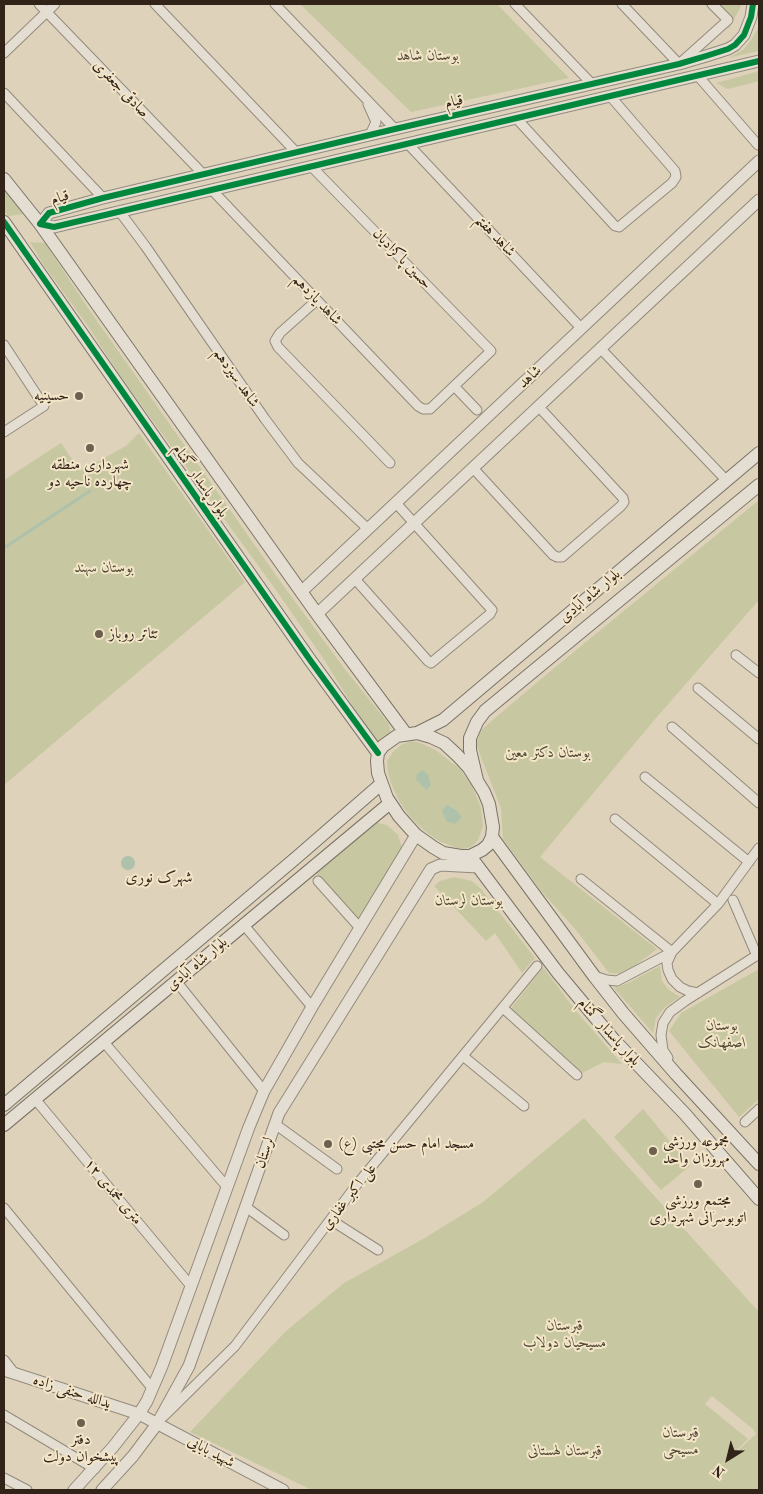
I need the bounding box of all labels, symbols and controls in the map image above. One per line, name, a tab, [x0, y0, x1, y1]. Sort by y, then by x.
park label: بوستان شاهد	[397, 47, 459, 65]
street label: صادقی جعفری	[89, 56, 153, 122]
street label: قیام	[443, 91, 465, 113]
street label: قیام	[49, 187, 71, 209]
street label: شاهد هفتم	[471, 211, 519, 261]
street label: حسین پاکزادیان	[369, 225, 435, 293]
street label: شاهد یازدهم	[288, 271, 346, 329]
street label: شاهد سیزدهم	[209, 345, 263, 411]
street label: شاهد	[514, 362, 546, 392]
place label: حسینیه	[34, 387, 69, 405]
marker: حسینیه	[73, 390, 85, 402]
street label: بلوار پاسدار گمنام	[168, 441, 232, 521]
marker: شهرداری منطقه چهارده ناحیه دو	[84, 442, 96, 454]
place label: شهرداری منطقه چهارده ناحیه دو	[48, 456, 132, 491]
park label: بوستان سهند	[74, 559, 134, 577]
street label: بلوار شاه آبادی	[556, 565, 624, 627]
place label: تئاتر روباز	[109, 625, 159, 643]
marker: تئاتر روباز	[93, 628, 105, 640]
park label: بوستان دکتر معین	[505, 744, 591, 762]
district label: شهرک نوری	[126, 868, 192, 888]
park label: بوستان لرستان	[435, 892, 503, 910]
street label: بلوار شاه آبادی	[163, 933, 231, 995]
street label: بلوار پاسدار گمنام	[574, 994, 644, 1070]
park label: بوستان اصفهانک	[698, 1017, 746, 1052]
place label: مجموعه ورزشی مهروزان واحد	[663, 1133, 729, 1168]
street label: لرستان	[251, 1135, 279, 1171]
place label: مسجد امام حسن مجتبی (ع)	[338, 1135, 474, 1153]
marker: مسجد امام حسن مجتبی (ع)	[322, 1138, 334, 1150]
marker: مجموعه ورزشی مهروزان واحد	[647, 1145, 659, 1157]
street label: ۱۲ متری محمدی	[80, 1155, 146, 1229]
street label: علی اکبر غفاری	[318, 1160, 380, 1234]
marker: مجتمع ورزشی اتوبوسرانی شهرداری	[692, 1178, 704, 1190]
place label: مجتمع ورزشی اتوبوسرانی شهرداری	[649, 1192, 747, 1227]
park label: قبرستان مسیحیان دولاب	[523, 1317, 607, 1352]
street label: یدالله حنفی زاده	[31, 1371, 113, 1413]
marker: دفتر پیشخوان دولت	[75, 1417, 87, 1429]
park label: قبرستان مسیحی	[663, 1424, 699, 1459]
place label: دفتر پیشخوان دولت	[43, 1431, 119, 1466]
street label: شهید بابایی	[184, 1432, 238, 1472]
north arrow	[703, 1434, 753, 1484]
park label: قبرستان لهستانی	[528, 1442, 602, 1460]
text: N	[711, 1462, 728, 1480]

